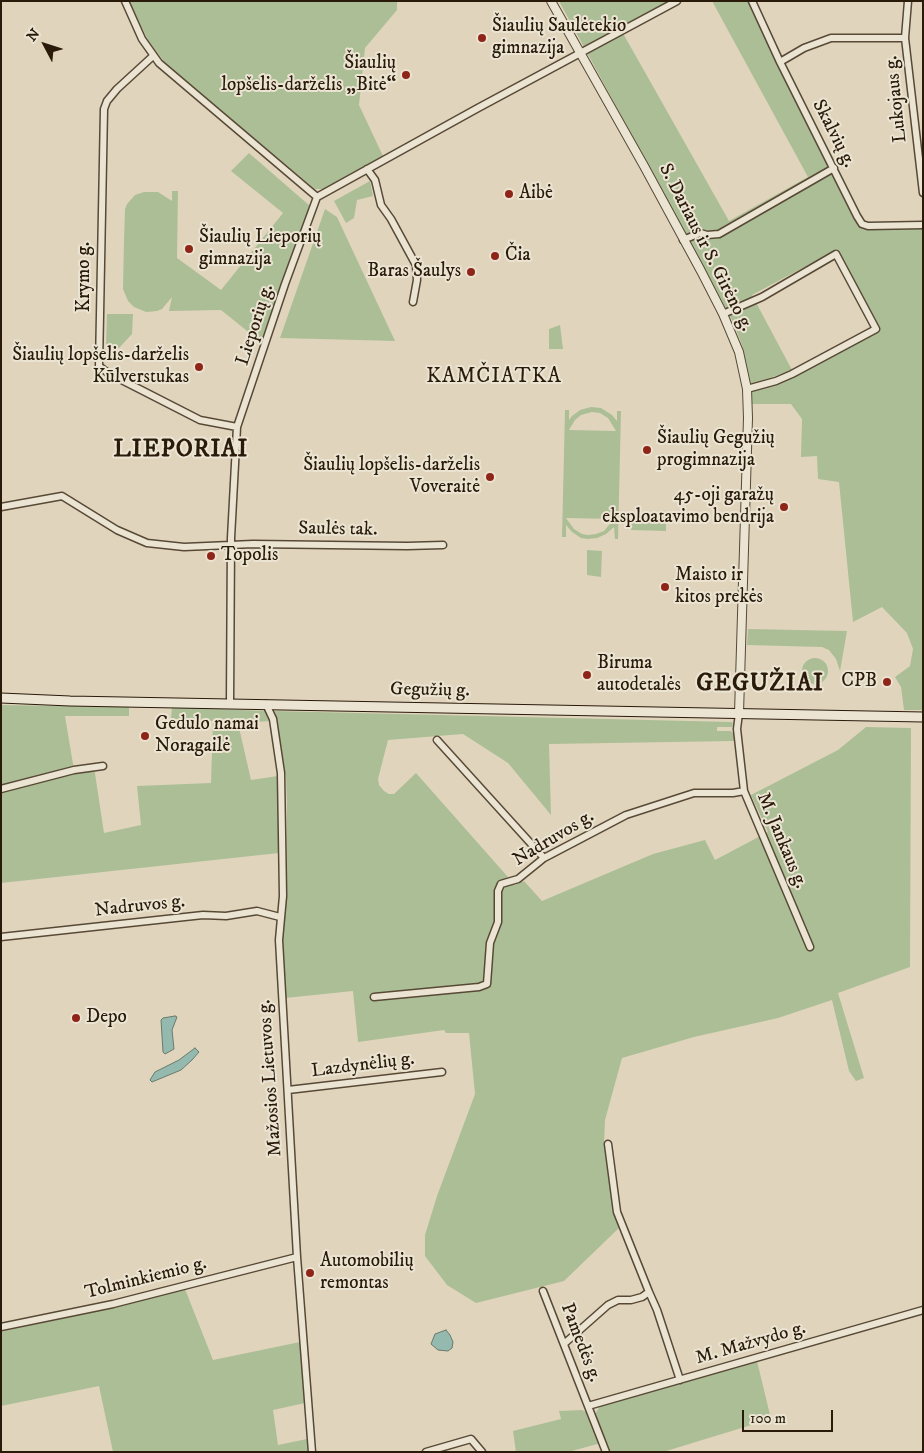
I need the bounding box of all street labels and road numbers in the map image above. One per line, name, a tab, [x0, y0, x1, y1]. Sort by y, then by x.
street label: Lukojaus g.	[881, 54, 913, 144]
street label: Skalvių g.	[806, 96, 860, 172]
street label: S. Dariaus ir S. Girėno g.	[653, 160, 757, 336]
street label: Krymo g.	[74, 242, 96, 312]
street label: Lieporių g.	[232, 281, 280, 369]
street label: Saulės tak.	[298, 518, 378, 542]
street label: Gegužių g.	[390, 679, 470, 703]
street label: M. Jankaus g.	[751, 790, 811, 892]
street label: Nadruvos g.	[509, 806, 599, 872]
street label: Nadruvos g.	[94, 891, 186, 923]
street label: Mažosios Lietuvos g.	[254, 999, 288, 1157]
street label: Lazdynėlių g.	[310, 1048, 416, 1084]
street label: Tolminkiemio g.	[83, 1253, 209, 1305]
street label: Pamedės g.	[555, 1300, 605, 1386]
street label: M. Mažvydo g.	[693, 1317, 809, 1371]

